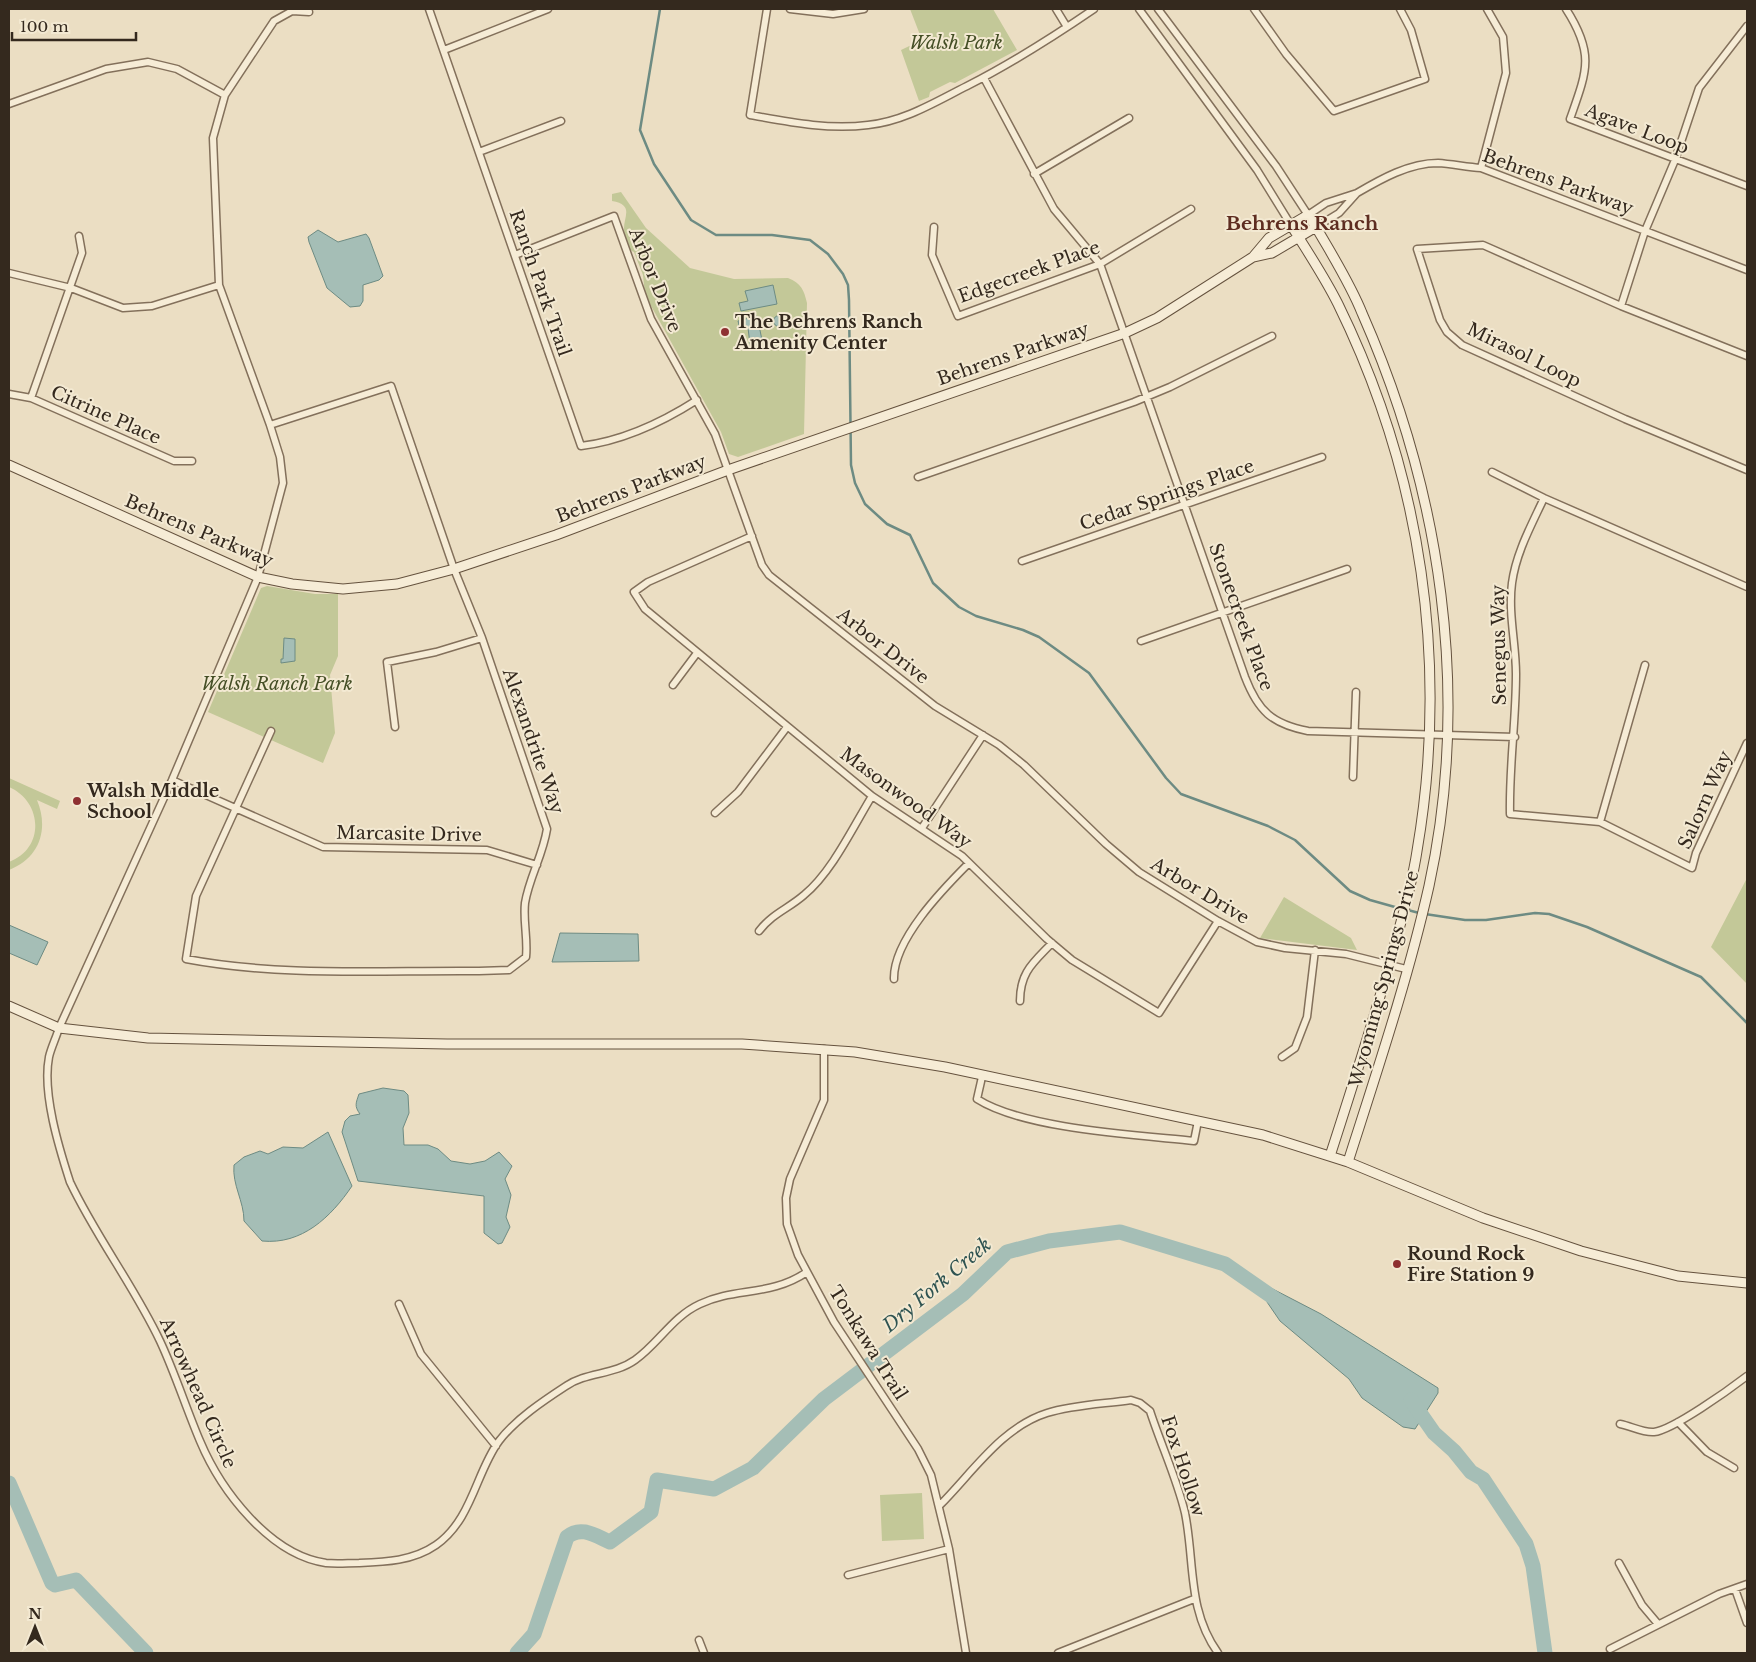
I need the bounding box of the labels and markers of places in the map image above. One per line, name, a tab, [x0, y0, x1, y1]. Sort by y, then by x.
place label: The Behrens Ranch Amenity Center	[734, 311, 923, 354]
marker: The Behrens Ranch Amenity Center	[719, 326, 731, 338]
place label: Walsh Middle School	[86, 780, 219, 823]
marker: Walsh Middle School	[71, 795, 83, 807]
place label: Round Rock Fire Station 9	[1407, 1243, 1534, 1286]
marker: Round Rock Fire Station 9	[1391, 1258, 1403, 1270]

